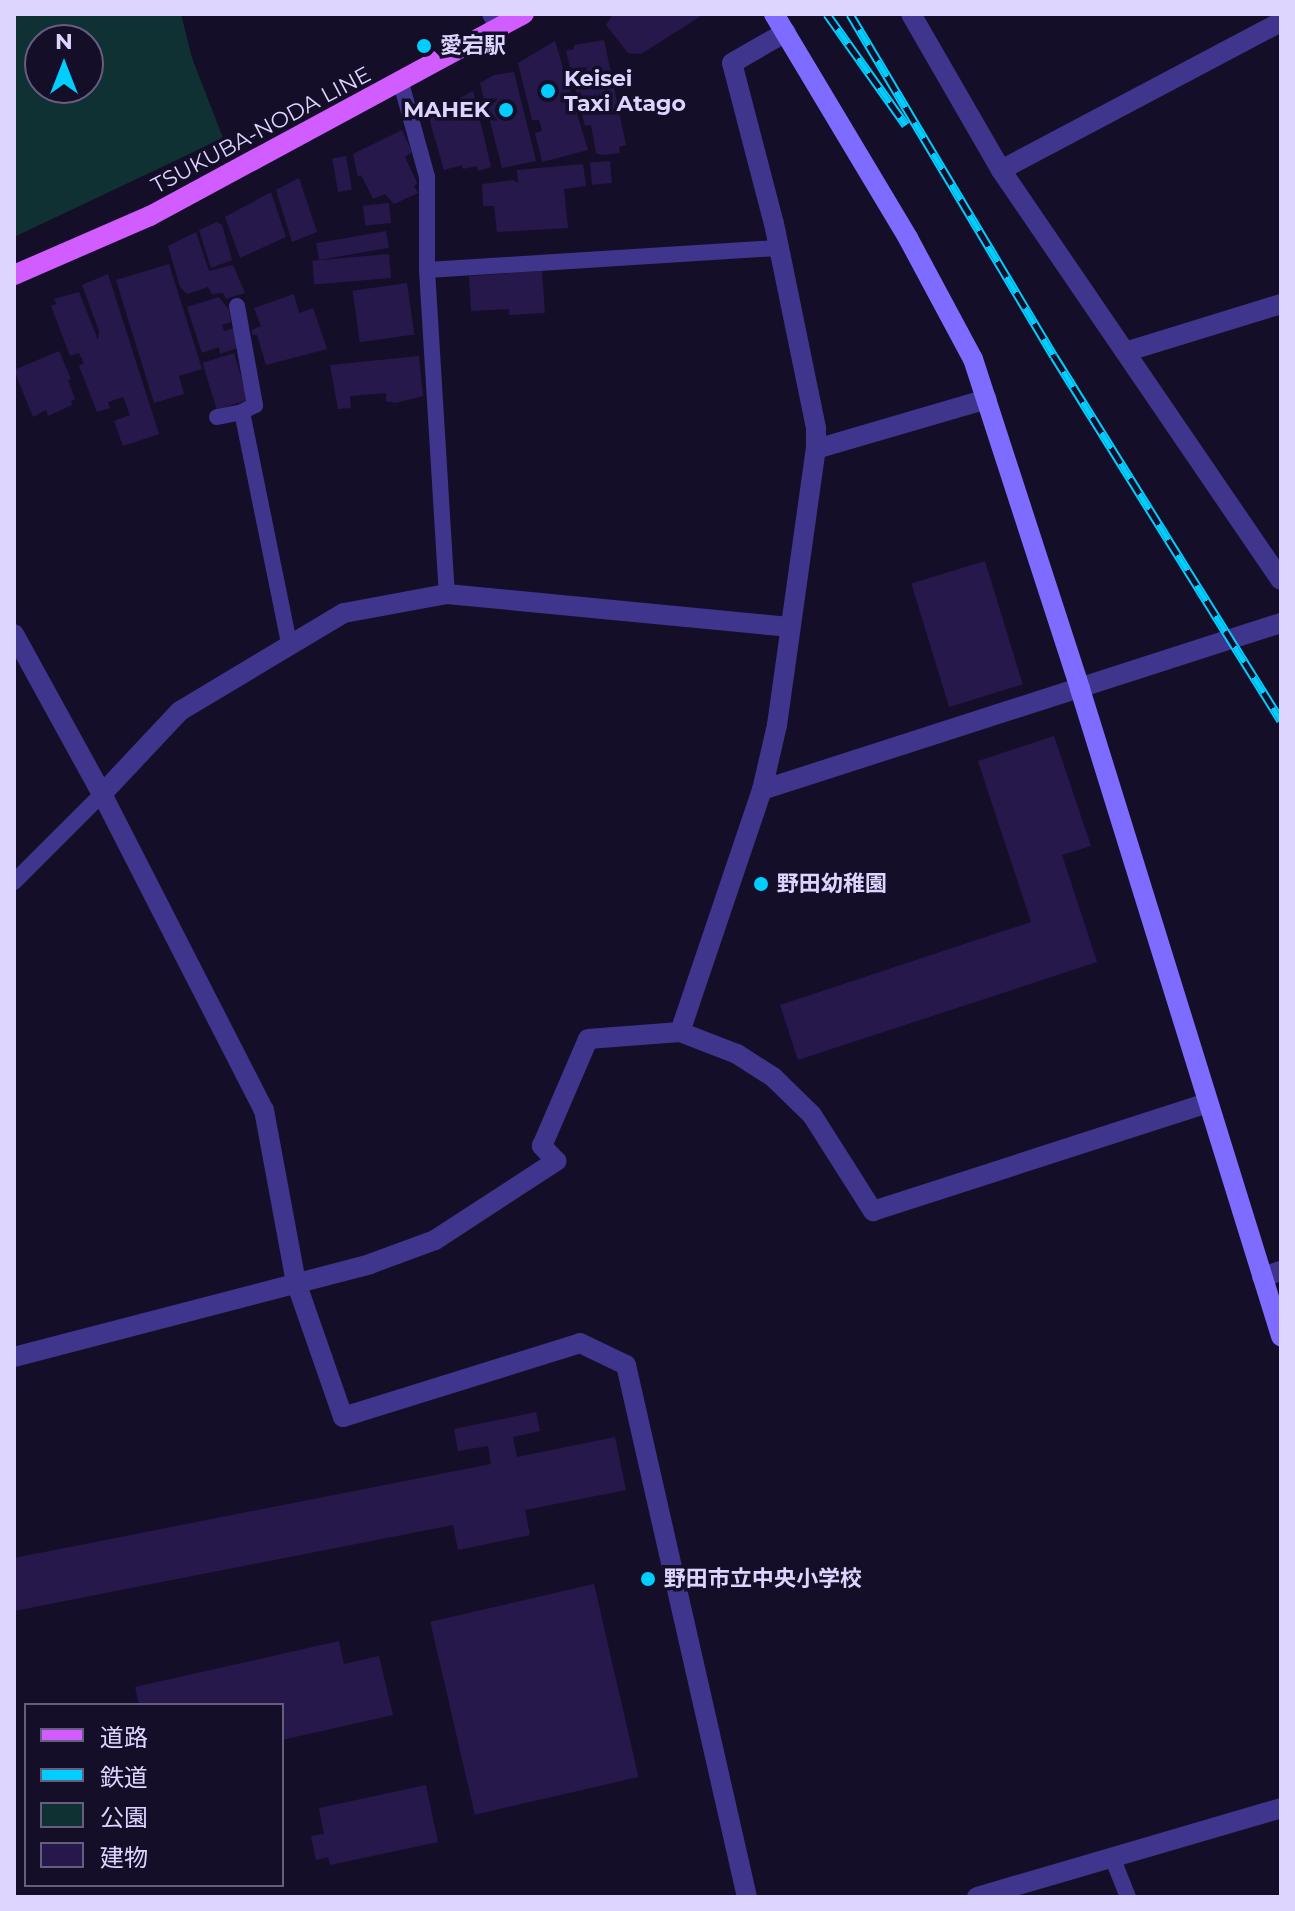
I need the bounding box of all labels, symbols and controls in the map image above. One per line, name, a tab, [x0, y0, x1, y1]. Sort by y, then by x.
north arrow	[24, 24, 104, 104]
text: N	[55, 28, 73, 55]
place label: 愛宕駅	[440, 33, 506, 59]
marker: 愛宕駅	[415, 37, 433, 55]
street label: TSUKUBA-NODA LINE	[147, 61, 375, 199]
place label: Keisei Taxi Atago	[564, 65, 686, 116]
marker: Keisei Taxi Atago	[539, 82, 557, 100]
place label: MAHEK	[403, 97, 490, 123]
marker: MAHEK	[497, 101, 515, 119]
place label: 野田幼稚園	[777, 871, 887, 897]
marker: 野田幼稚園	[752, 875, 770, 893]
place label: 野田市立中央小学校	[664, 1566, 862, 1592]
marker: 野田市立中央小学校	[639, 1570, 657, 1588]
legend	[24, 1703, 284, 1887]
text: 道路	[100, 1723, 148, 1752]
text: 鉄道	[100, 1763, 148, 1792]
text: 公園	[100, 1803, 148, 1832]
text: 建物	[100, 1843, 148, 1872]

